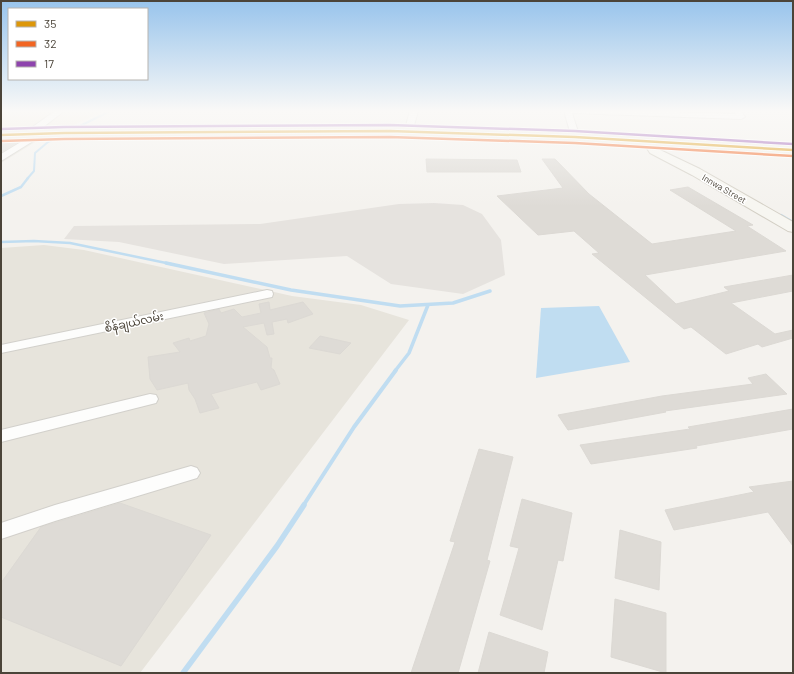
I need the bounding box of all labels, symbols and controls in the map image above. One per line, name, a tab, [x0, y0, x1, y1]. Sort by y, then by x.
legend	[8, 8, 148, 80]
text: 35	[44, 16, 56, 30]
text: 32	[44, 36, 57, 50]
text: 17	[44, 56, 54, 70]
street label: Innwa Street	[700, 171, 748, 206]
street label: စိန်ချယ်လမ်း	[103, 309, 165, 337]

